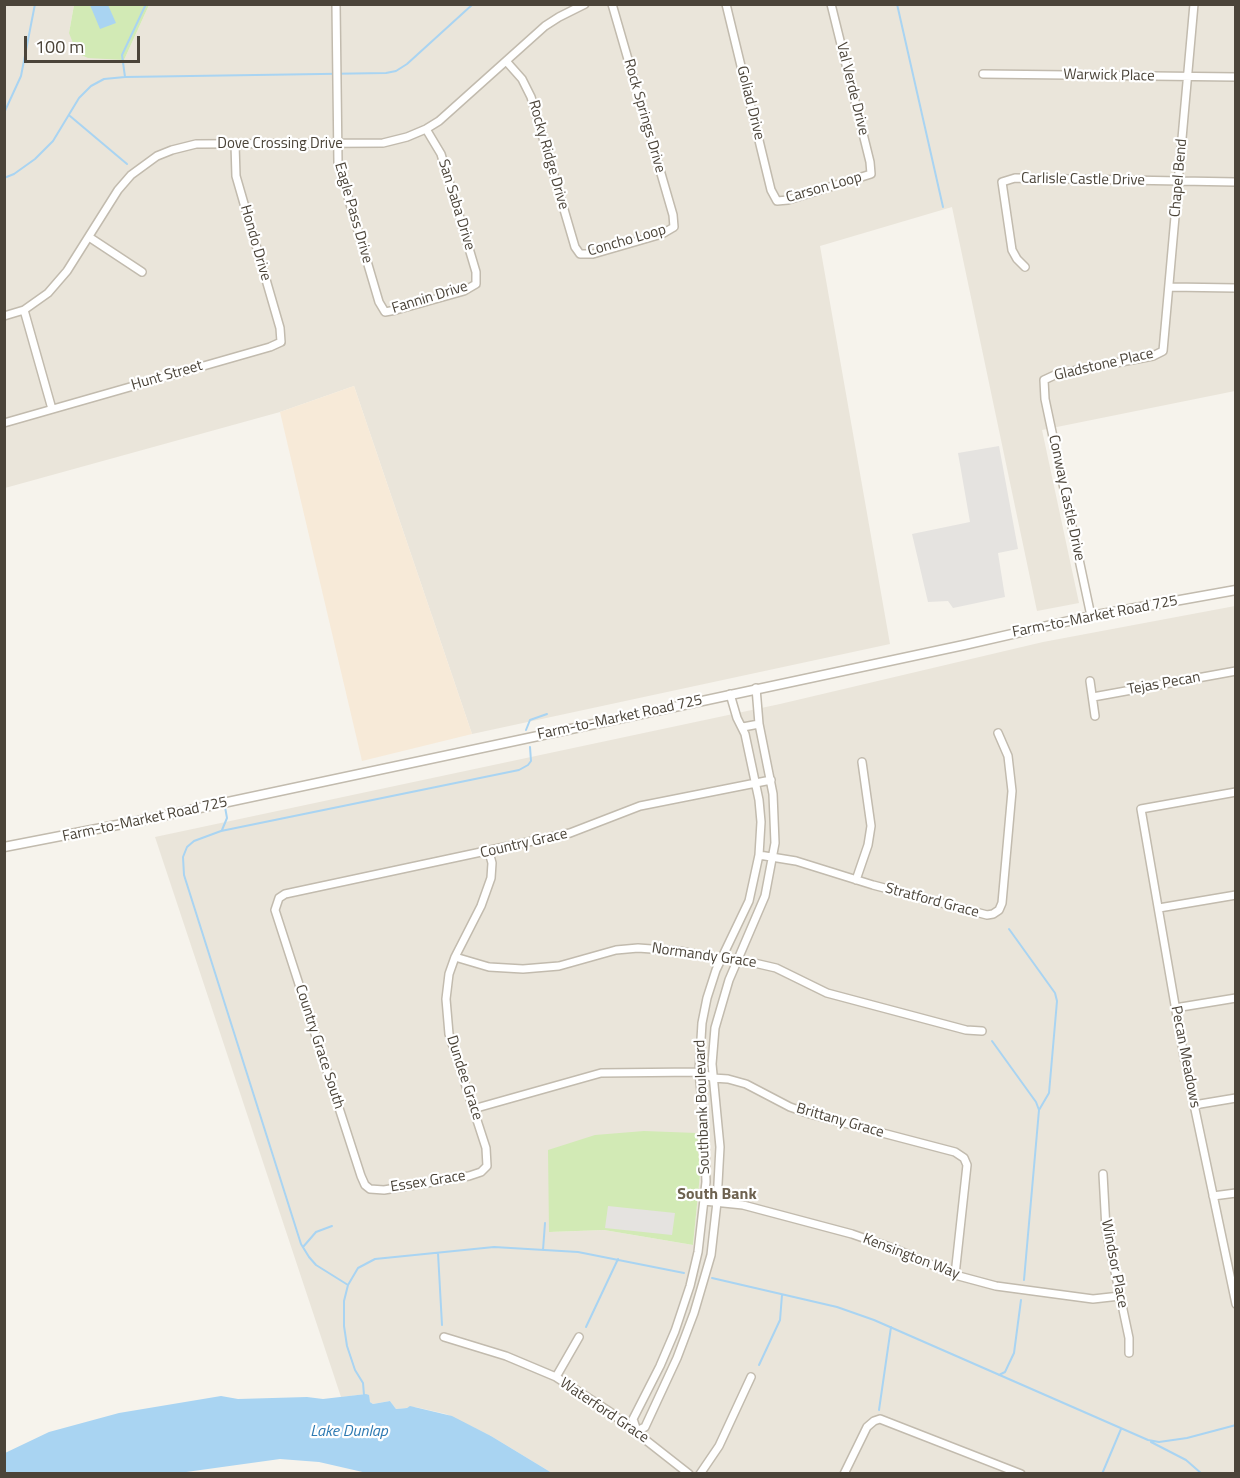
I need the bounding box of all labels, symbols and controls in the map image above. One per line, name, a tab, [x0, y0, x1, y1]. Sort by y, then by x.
scale bar	[27, 24, 142, 62]
text: 100 m	[35, 33, 84, 60]
street label: Val Verde Drive	[832, 41, 872, 137]
street label: Rock Springs Drive	[619, 57, 669, 175]
street label: Goliad Drive	[732, 64, 768, 142]
street label: Warwick Place	[1063, 66, 1155, 86]
street label: Rocky Ridge Drive	[524, 98, 572, 212]
street label: Dove Crossing Drive	[217, 135, 343, 153]
street label: Chapel Bend	[1167, 138, 1191, 218]
street label: San Saba Drive	[434, 157, 478, 253]
street label: Eagle Pass Drive	[330, 160, 376, 266]
street label: Carson Loop	[784, 169, 864, 207]
street label: Carlisle Castle Drive	[1021, 170, 1145, 190]
street label: Hondo Drive	[236, 203, 274, 283]
street label: Concho Loop	[586, 221, 668, 261]
street label: Fannin Drive	[390, 278, 470, 318]
street label: Gladstone Place	[1053, 345, 1155, 385]
street label: Hunt Street	[129, 357, 205, 395]
street label: Conway Castle Drive	[1044, 433, 1088, 563]
street label: Farm-to-Market Road 725	[1011, 592, 1179, 642]
street label: Tejas Pecan	[1126, 669, 1202, 699]
street label: Farm-to-Market Road 725	[536, 692, 704, 744]
street label: Farm-to-Market Road 725	[61, 794, 229, 846]
street label: Country Grace	[479, 825, 569, 863]
street label: Stratford Grace	[883, 880, 981, 922]
street label: Normandy Grace	[650, 940, 758, 972]
street label: Country Grace South	[290, 983, 348, 1111]
street label: Pecan Meadows	[1166, 1004, 1204, 1110]
street label: Dundee Grace	[442, 1033, 486, 1123]
street label: Southbank Boulevard	[692, 1039, 714, 1175]
street label: Brittany Grace	[794, 1100, 886, 1142]
street label: Essex Grace	[389, 1167, 467, 1197]
district label: South Bank	[677, 1185, 757, 1205]
street label: Windsor Place	[1097, 1218, 1131, 1310]
street label: Kensington Way	[860, 1230, 962, 1284]
street label: Waterford Grace	[556, 1375, 652, 1447]
water label: Lake Dunlap	[310, 1422, 388, 1442]

